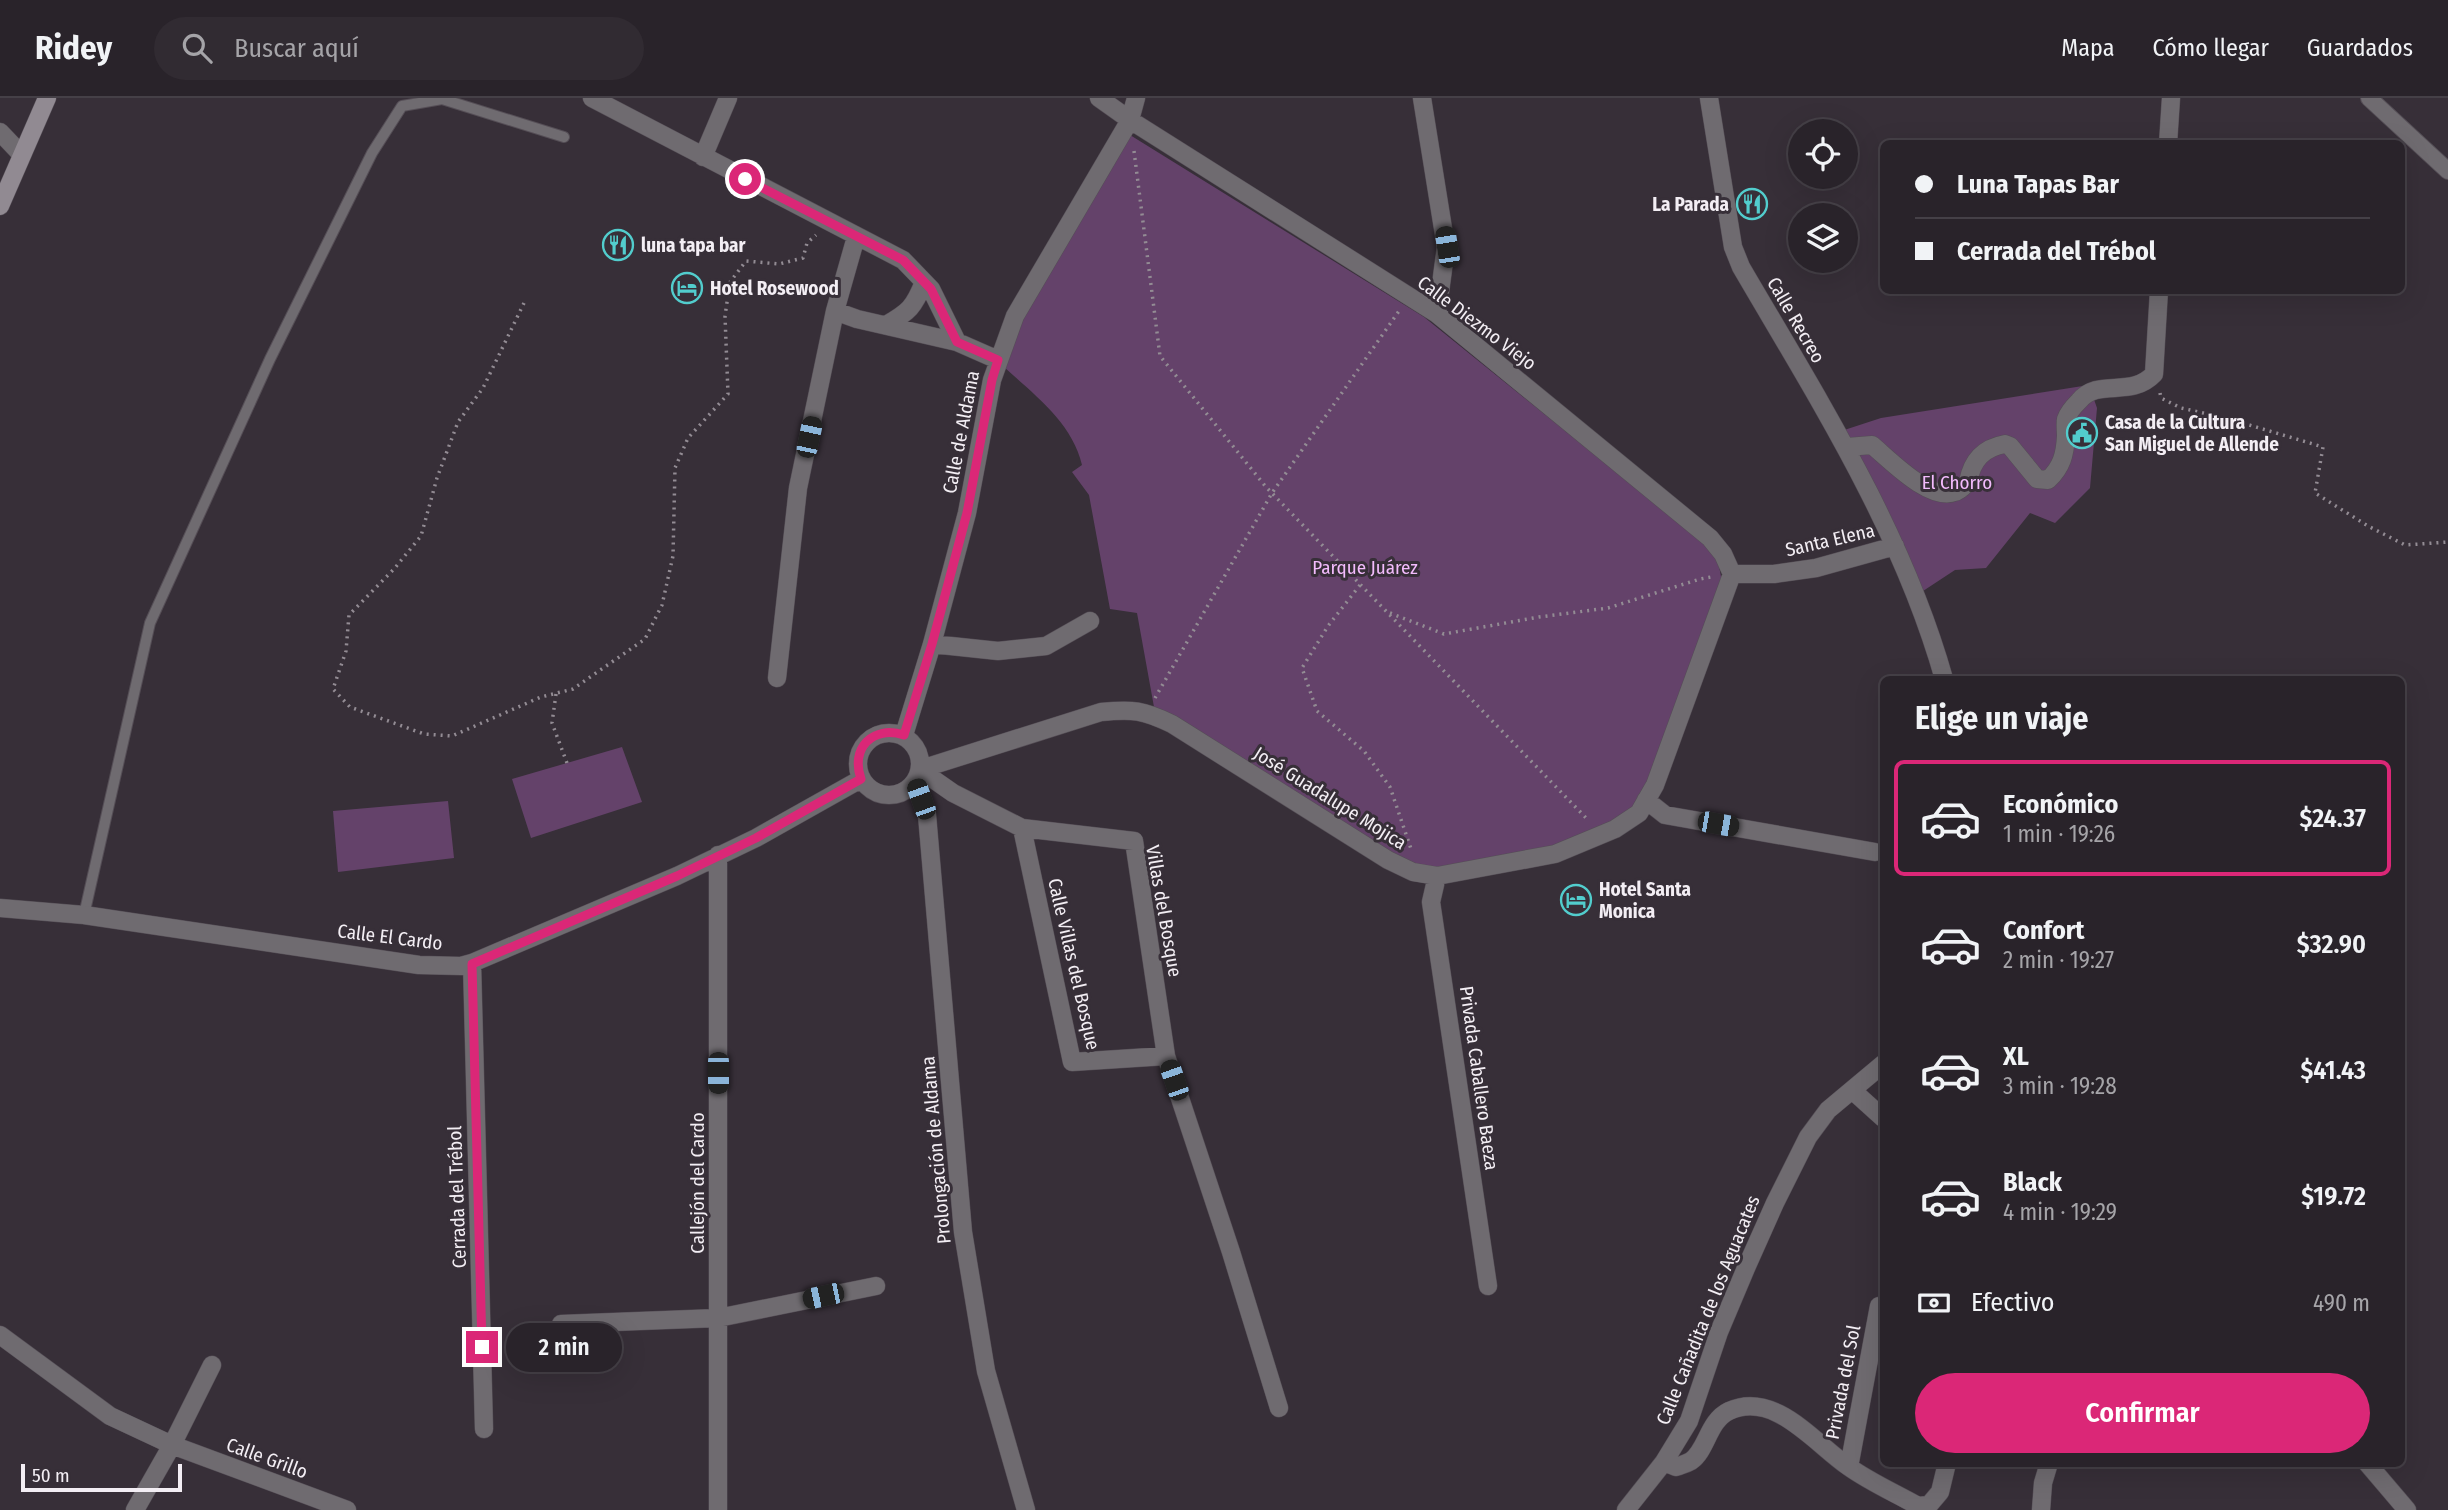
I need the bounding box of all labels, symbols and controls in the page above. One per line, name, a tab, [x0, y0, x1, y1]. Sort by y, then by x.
search box	[154, 17, 644, 80]
text: Ridey	[35, 28, 112, 68]
icon: search	[178, 29, 216, 67]
text: Buscar aquí	[234, 33, 359, 64]
text: Mapa	[2061, 34, 2114, 62]
text: Cómo llegar	[2152, 34, 2269, 62]
text: Guardados	[2307, 34, 2413, 62]
map controls	[1788, 119, 1858, 273]
button: locate	[1788, 119, 1858, 189]
route start	[729, 163, 761, 195]
text: Luna Tapas Bar	[1957, 169, 2119, 200]
restaurant icon: La Parada	[1735, 187, 1769, 221]
place label: La Parada	[1652, 193, 1729, 216]
button: layers	[1788, 203, 1858, 273]
car	[1434, 225, 1461, 269]
restaurant icon: luna tapa bar	[601, 228, 635, 262]
place label: luna tapa bar	[641, 234, 747, 257]
text: Cerrada del Trébol	[1957, 236, 2156, 267]
hotel icon: Hotel Rosewood	[670, 271, 704, 305]
street label: Calle Diezmo Viejo	[1413, 271, 1541, 375]
street label: Calle Recreo	[1762, 273, 1830, 367]
place label: Hotel Rosewood	[710, 277, 839, 300]
street label: Calle de Aldama	[938, 369, 984, 495]
place label: Casa de la Cultura San Miguel de Allende	[2105, 411, 2279, 456]
car	[795, 414, 824, 460]
public building icon: Casa de la Cultura San Miguel de Allende	[2065, 416, 2099, 450]
park label: El Chorro	[1922, 471, 1992, 494]
street label: Santa Elena	[1783, 519, 1877, 561]
park label: Parque Juárez	[1312, 556, 1418, 579]
text: Elige un viaje	[1915, 699, 2088, 737]
street label: José Guadalupe Mojica	[1249, 742, 1411, 854]
car	[904, 776, 939, 822]
icon: car	[1919, 787, 1982, 850]
text: Económico	[2003, 789, 2118, 820]
text: $24.37	[2300, 803, 2366, 834]
car	[1696, 810, 1741, 838]
text: 1 min · 19:26	[2003, 820, 2115, 848]
street label: Villas del Bosque	[1141, 843, 1187, 979]
street label: Calle Villas del Bosque	[1043, 876, 1105, 1052]
place label: Hotel Santa Monica	[1599, 878, 1691, 923]
hotel icon: Hotel Santa Monica	[1559, 883, 1593, 917]
icon: car	[1919, 913, 1982, 976]
text: Confort	[2003, 915, 2084, 946]
street label: Calle El Cardo	[336, 919, 444, 955]
text: $32.90	[2297, 929, 2366, 960]
text: 2 min · 19:27	[2003, 946, 2114, 974]
street label: Privada Caballero Baeza	[1455, 984, 1503, 1172]
icon: car	[1919, 1039, 1982, 1102]
text: XL	[2003, 1041, 2029, 1072]
car	[708, 1052, 729, 1094]
street label: Prolongación de Aldama	[916, 1055, 956, 1245]
text: $41.43	[2301, 1055, 2366, 1086]
car	[1158, 1057, 1191, 1103]
text: 3 min · 19:28	[2003, 1072, 2117, 1100]
street label: Callejón del Cardo	[686, 1112, 709, 1254]
street label: Cerrada del Trébol	[443, 1125, 471, 1269]
icon: car	[1919, 1165, 1982, 1228]
text: Black	[2003, 1167, 2062, 1198]
text: $19.72	[2301, 1181, 2366, 1212]
street label: Calle Cañadita de los Aguacates	[1651, 1192, 1765, 1428]
text: 4 min · 19:29	[2003, 1198, 2117, 1226]
car	[801, 1281, 846, 1311]
icon: cash	[1915, 1284, 1953, 1322]
text: Efectivo	[1971, 1287, 2055, 1318]
text: 490 m	[2313, 1289, 2370, 1317]
callout: 2 min	[506, 1322, 622, 1372]
street label: Privada del Sol	[1821, 1323, 1865, 1441]
route end	[466, 1331, 498, 1363]
text: 2 min	[538, 1333, 590, 1361]
button: Confirmar	[1915, 1373, 2370, 1453]
street label: Calle Grillo	[223, 1433, 311, 1483]
scale bar	[21, 1461, 182, 1493]
text: 50 m	[32, 1464, 70, 1487]

